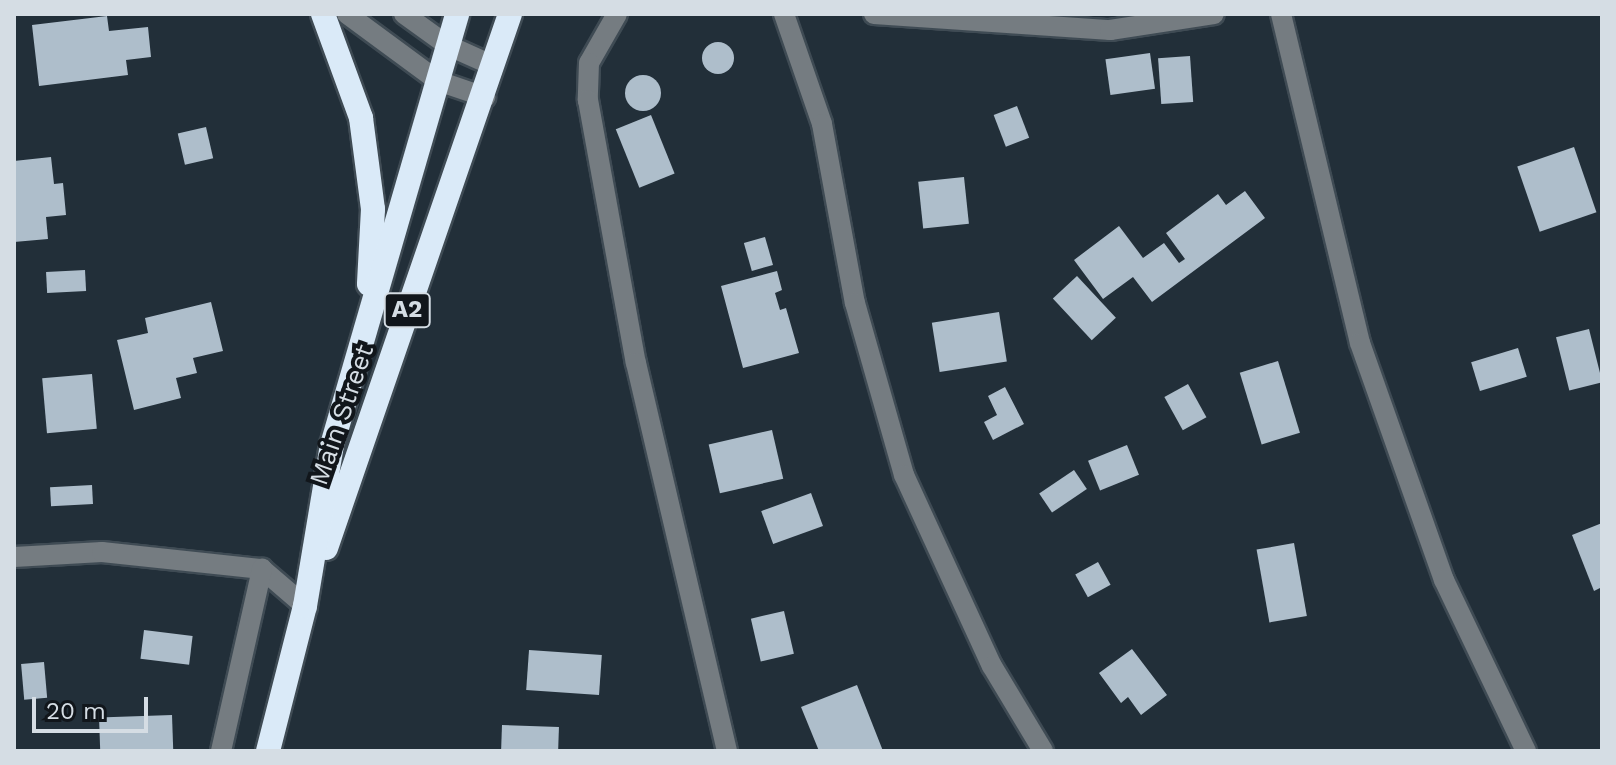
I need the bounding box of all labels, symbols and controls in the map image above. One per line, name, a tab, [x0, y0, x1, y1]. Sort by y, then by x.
road number: A2	[383, 290, 431, 330]
street label: Main Street	[303, 340, 381, 490]
scale bar	[36, 681, 152, 731]
text: 20 m	[46, 697, 106, 725]

